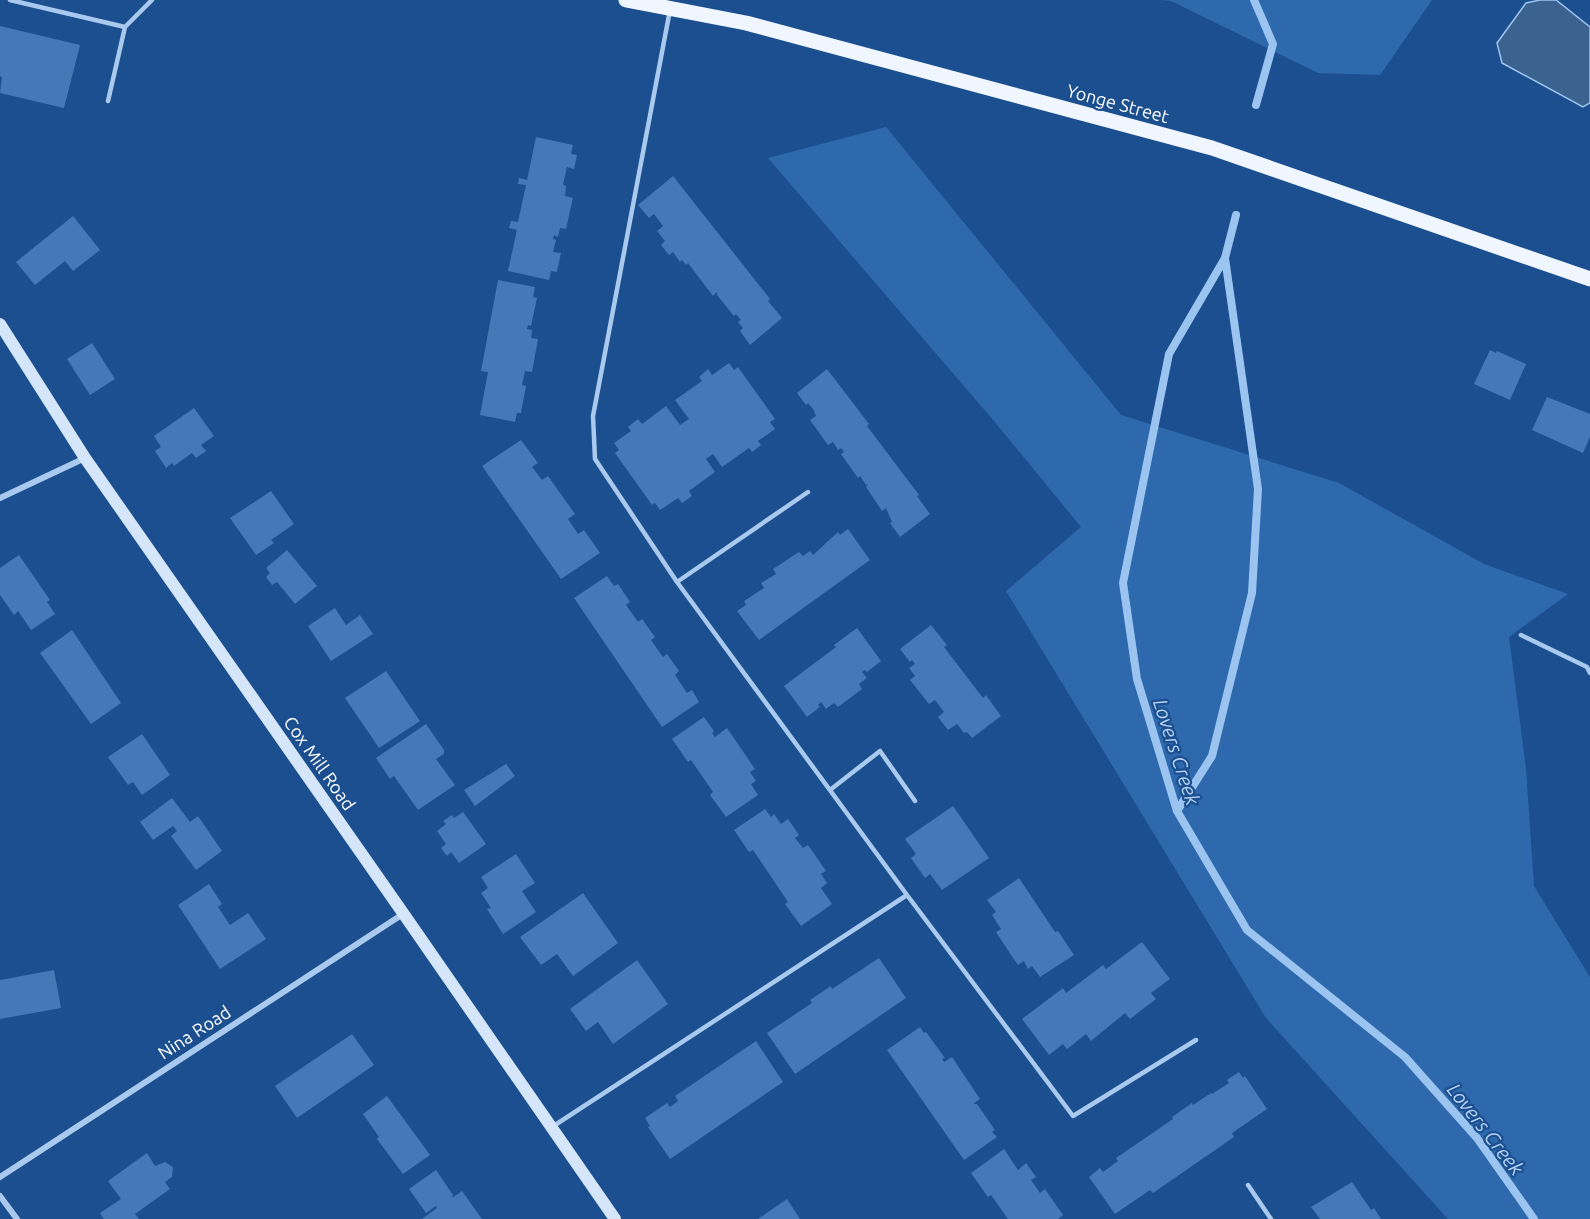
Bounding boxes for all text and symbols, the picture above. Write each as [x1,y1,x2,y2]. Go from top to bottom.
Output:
street label: Yonge Street [1065,80,1171,126]
water label: Lovers Creek [1149,696,1205,809]
street label: Cox Mill Road [280,712,360,814]
street label: Nina Road [154,1001,234,1063]
water label: Lovers Creek [1443,1078,1530,1180]

